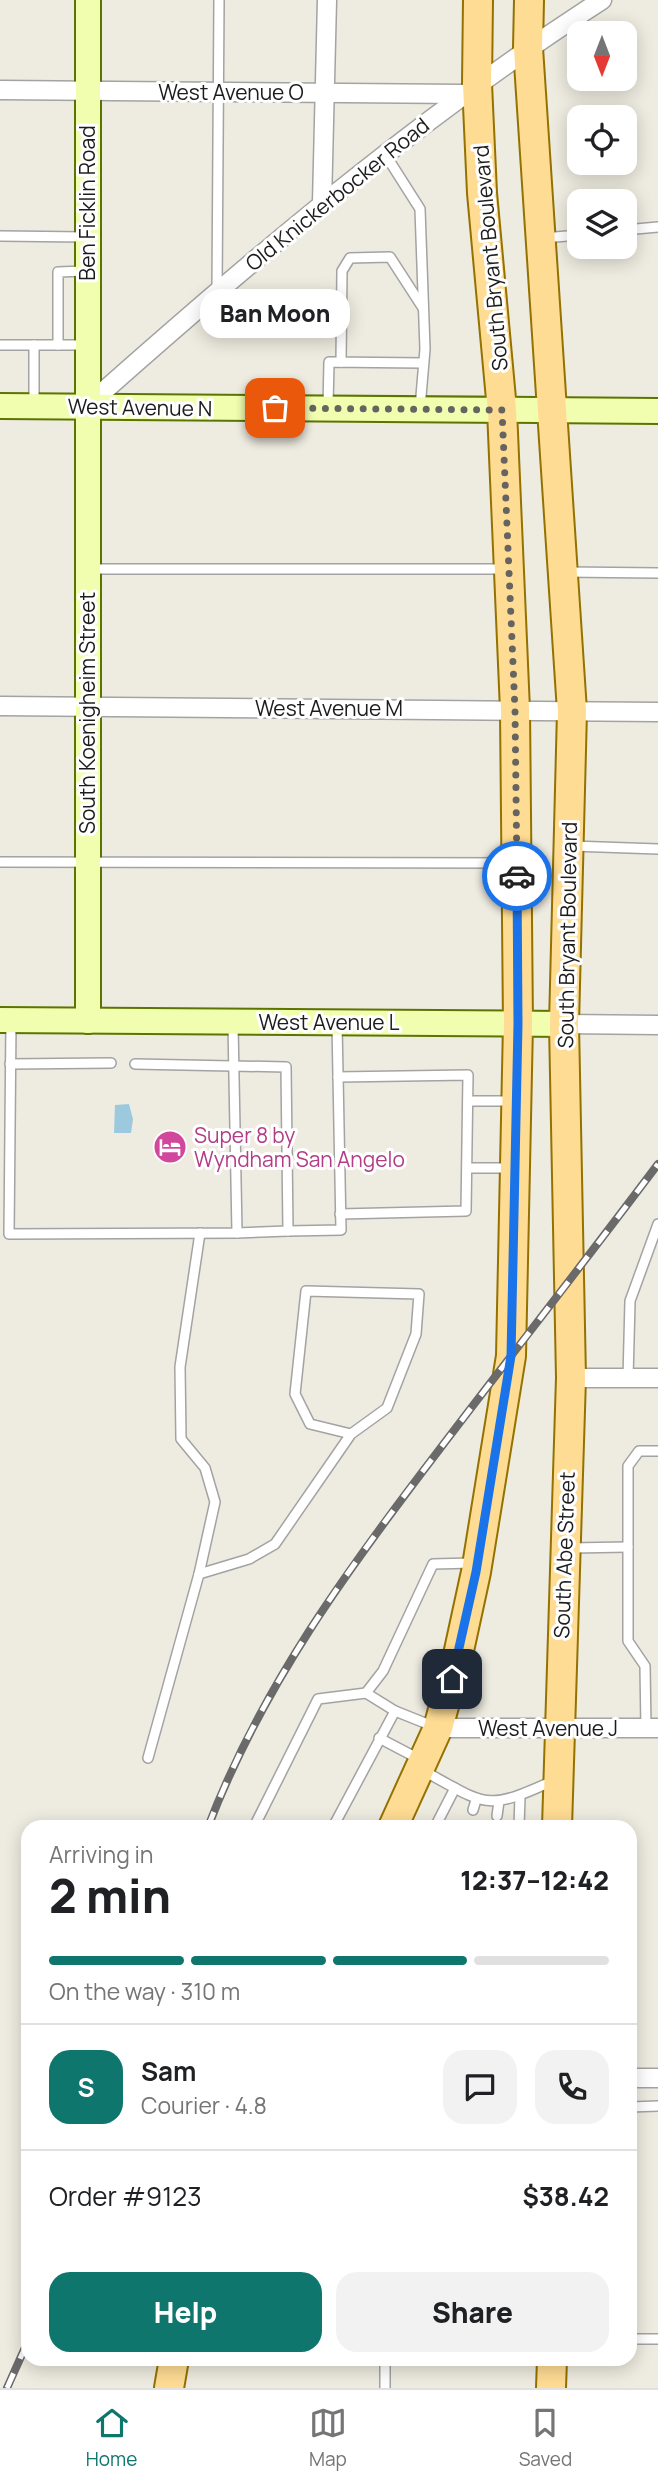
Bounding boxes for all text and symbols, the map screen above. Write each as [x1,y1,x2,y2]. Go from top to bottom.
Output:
north arrow [567,21,637,91]
map controls [567,21,637,259]
street label: West Avenue O [158,78,304,106]
button: locate [567,105,637,175]
street label: Old Knickerbocker Road [239,111,435,277]
street label: Ben Ficklin Road [73,125,101,281]
street label: South Bryant Boulevard [466,144,514,372]
button: layers [567,189,637,259]
callout: Ban Moon [200,289,350,338]
text: Ban Moon [220,297,330,329]
pin [245,378,305,438]
icon: bag [256,389,294,427]
street label: West Avenue N [67,392,213,422]
street label: South Koenigheim Street [73,592,101,834]
street label: West Avenue M [255,694,403,722]
street label: South Bryant Boulevard [551,821,583,1049]
courier [482,841,552,911]
icon: car [498,857,536,895]
street label: West Avenue L [258,1008,400,1036]
place label: Super 8 by Wyndham San Angelo [194,1121,405,1173]
hotel icon: Super 8 by Wyndham San Angelo [151,1128,189,1166]
street label: South Abe Street [547,1471,581,1639]
pin [422,1649,482,1709]
icon: home [433,1660,471,1698]
street label: West Avenue J [478,1714,618,1742]
text: Arriving in [49,1838,154,1870]
text: 12:37–12:42 [460,1862,609,1898]
text: 2 min [49,1864,171,1927]
text: On the way · 310 m [49,1975,240,2007]
button: chat [443,2050,517,2124]
button: phone [535,2050,609,2124]
text: Sam [141,2053,196,2089]
text: S [77,2069,95,2105]
text: Courier · 4.8 [141,2089,267,2121]
text: Order #9123 [49,2178,202,2214]
text: $38.42 [522,2178,609,2214]
button: Help [49,2272,322,2352]
button: Share [336,2272,609,2352]
tab: Home [86,2404,137,2472]
tab: Map [309,2404,347,2472]
tab: Saved [519,2404,572,2472]

